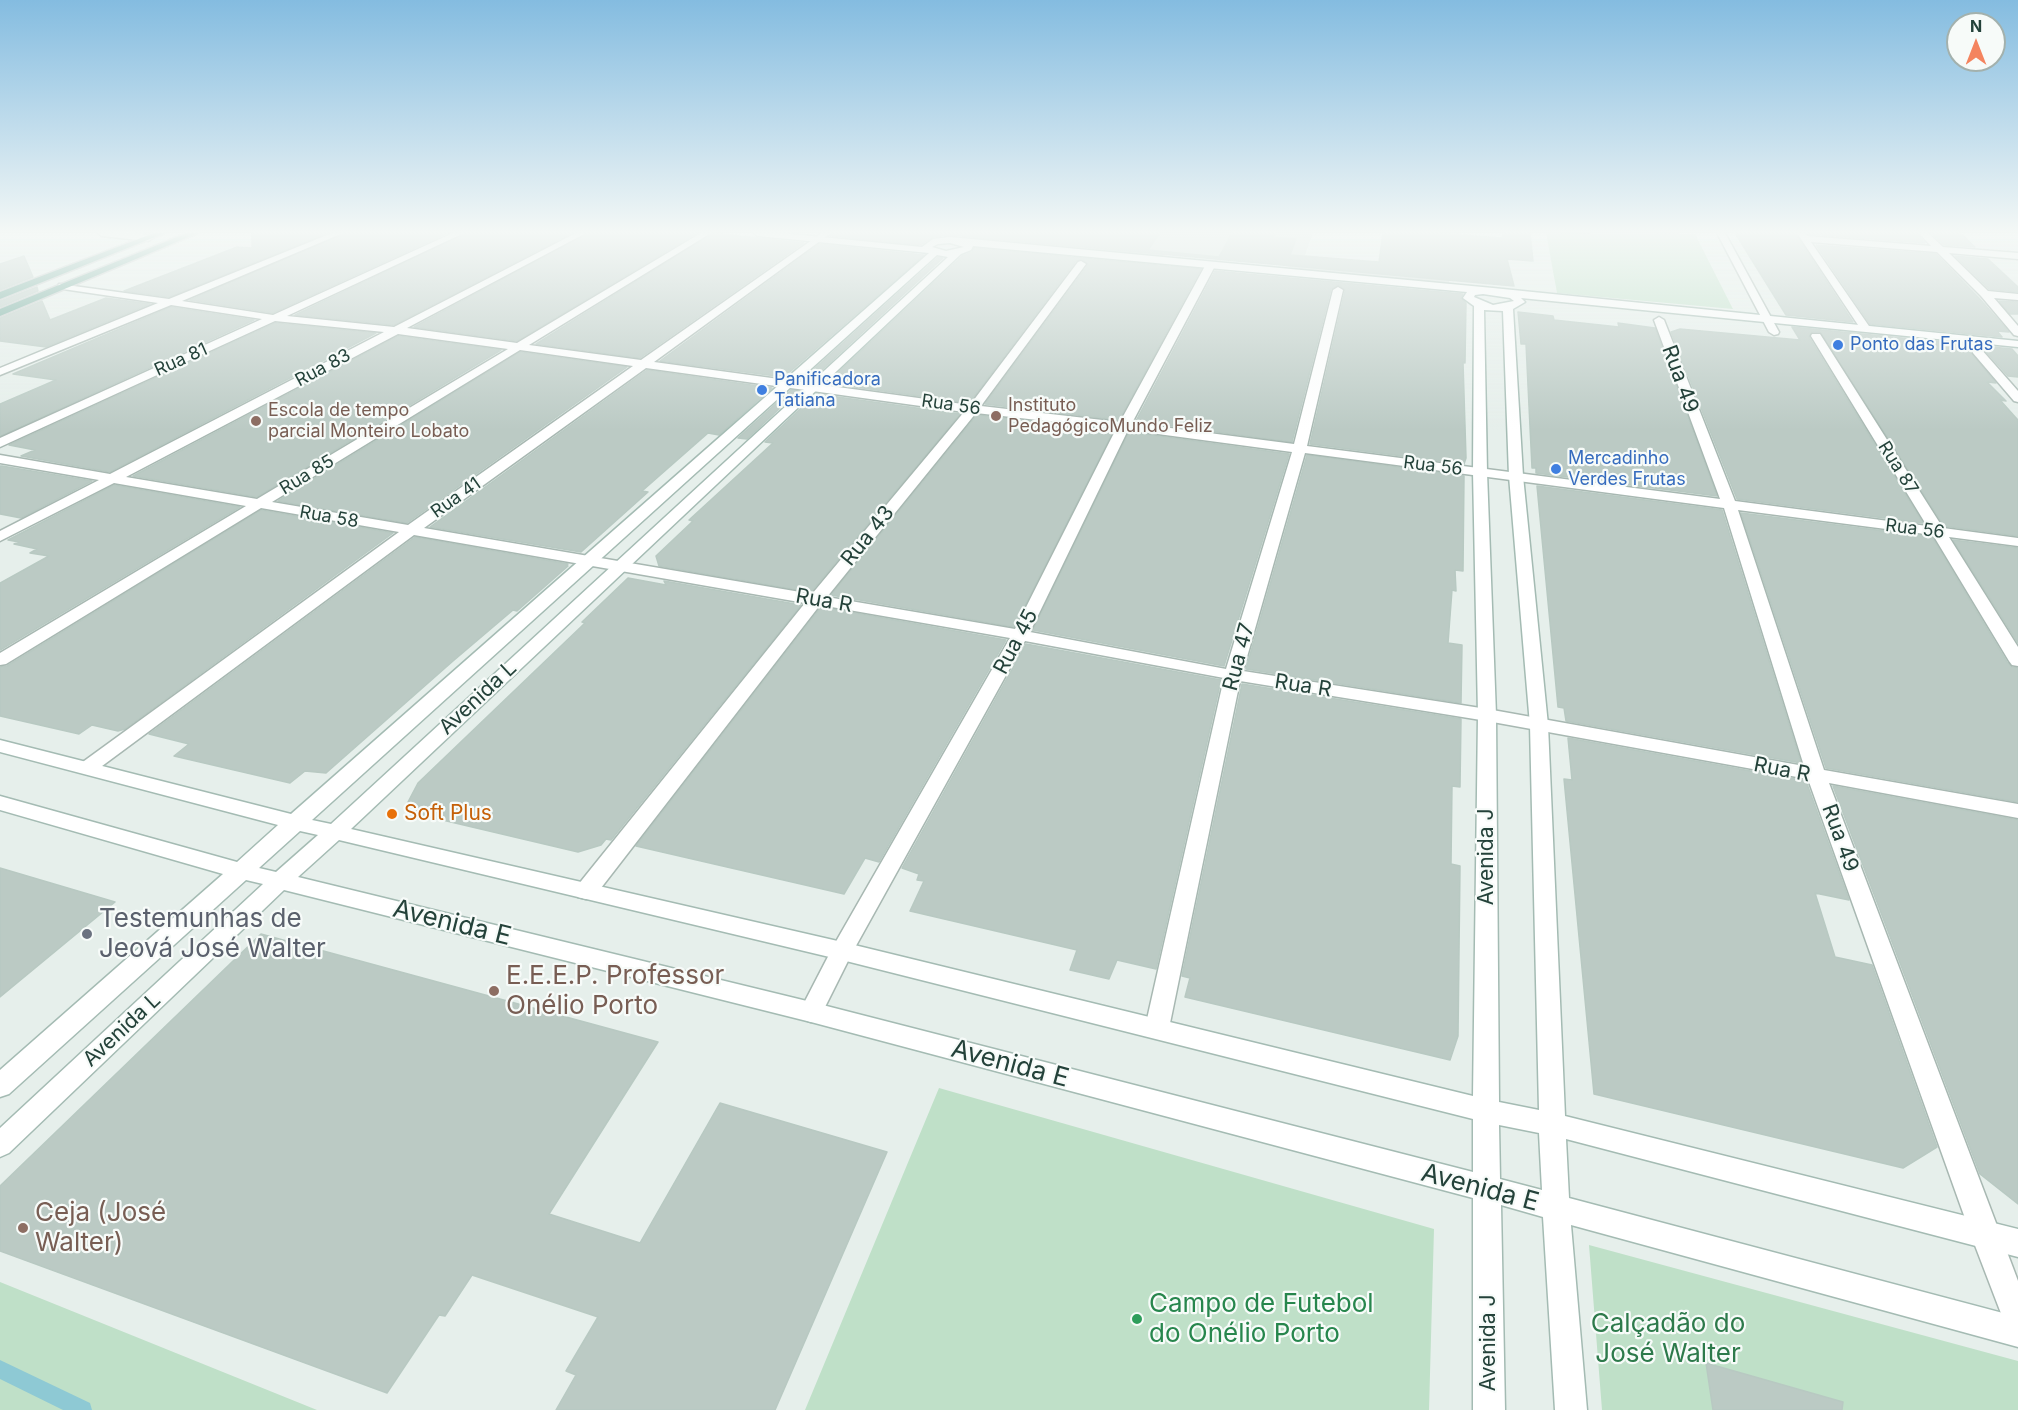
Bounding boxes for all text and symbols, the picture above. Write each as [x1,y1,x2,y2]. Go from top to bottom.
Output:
north arrow [1946,12,2006,72]
text: N [1970,16,1982,36]
place label: Ponto das Frutas [1850,334,1993,356]
marker: Ponto das Frutas [1831,338,1845,352]
street label: Rua 81 [151,339,211,381]
street label: Rua 49 [1656,342,1704,416]
street label: Rua 83 [292,344,354,392]
place label: Panificadora Tatiana [774,369,881,412]
marker: Panificadora Tatiana [755,383,769,397]
street label: Rua 56 [920,390,982,420]
place label: Instituto PedagógicoMundo Feliz [1008,395,1213,438]
place label: Escola de tempo parcial Monteiro Lobato [268,400,469,442]
marker: Instituto PedagógicoMundo Feliz [989,409,1003,423]
marker: Escola de tempo parcial Monteiro Lobato [249,414,263,428]
street label: Rua 87 [1873,437,1923,499]
place label: Mercadinho Verdes Frutas [1568,448,1686,490]
street label: Rua 85 [276,450,338,500]
street label: Rua 56 [1402,452,1464,480]
marker: Mercadinho Verdes Frutas [1549,462,1563,476]
street label: Rua 41 [427,473,485,523]
street label: Rua 58 [298,501,360,533]
street label: Rua 43 [836,501,900,571]
street label: Rua 56 [1884,515,1946,543]
street label: Rua R [794,584,854,618]
street label: Rua 45 [988,605,1044,679]
street label: Rua 47 [1218,620,1260,694]
street label: Avenida L [434,656,522,740]
street label: Rua R [1273,669,1333,703]
street label: Rua R [1752,752,1812,788]
place label: Soft Plus [404,801,492,827]
street label: Rua 49 [1816,801,1864,875]
marker: Soft Plus [385,807,399,821]
street label: Avenida J [1474,809,1500,905]
street label: Avenida E [390,893,514,953]
place label: Testemunhas de Jeová José Walter [99,903,326,964]
marker: Testemunhas de Jeová José Walter [80,927,94,941]
place label: E.E.E.P. Professor Onélio Porto [506,960,724,1022]
marker: E.E.E.P. Professor Onélio Porto [487,984,501,998]
street label: Avenida L [78,988,166,1072]
street label: Avenida E [948,1033,1072,1095]
street label: Avenida E [1418,1157,1542,1219]
place label: Ceja (José Walter) [35,1197,166,1258]
marker: Ceja (José Walter) [16,1221,30,1235]
place label: Campo de Futebol do Onélio Porto [1149,1288,1374,1350]
street label: Avenida J [1476,1295,1502,1391]
park label: Calçadão do José Walter [1591,1308,1745,1370]
marker: Campo de Futebol do Onélio Porto [1130,1312,1144,1326]

